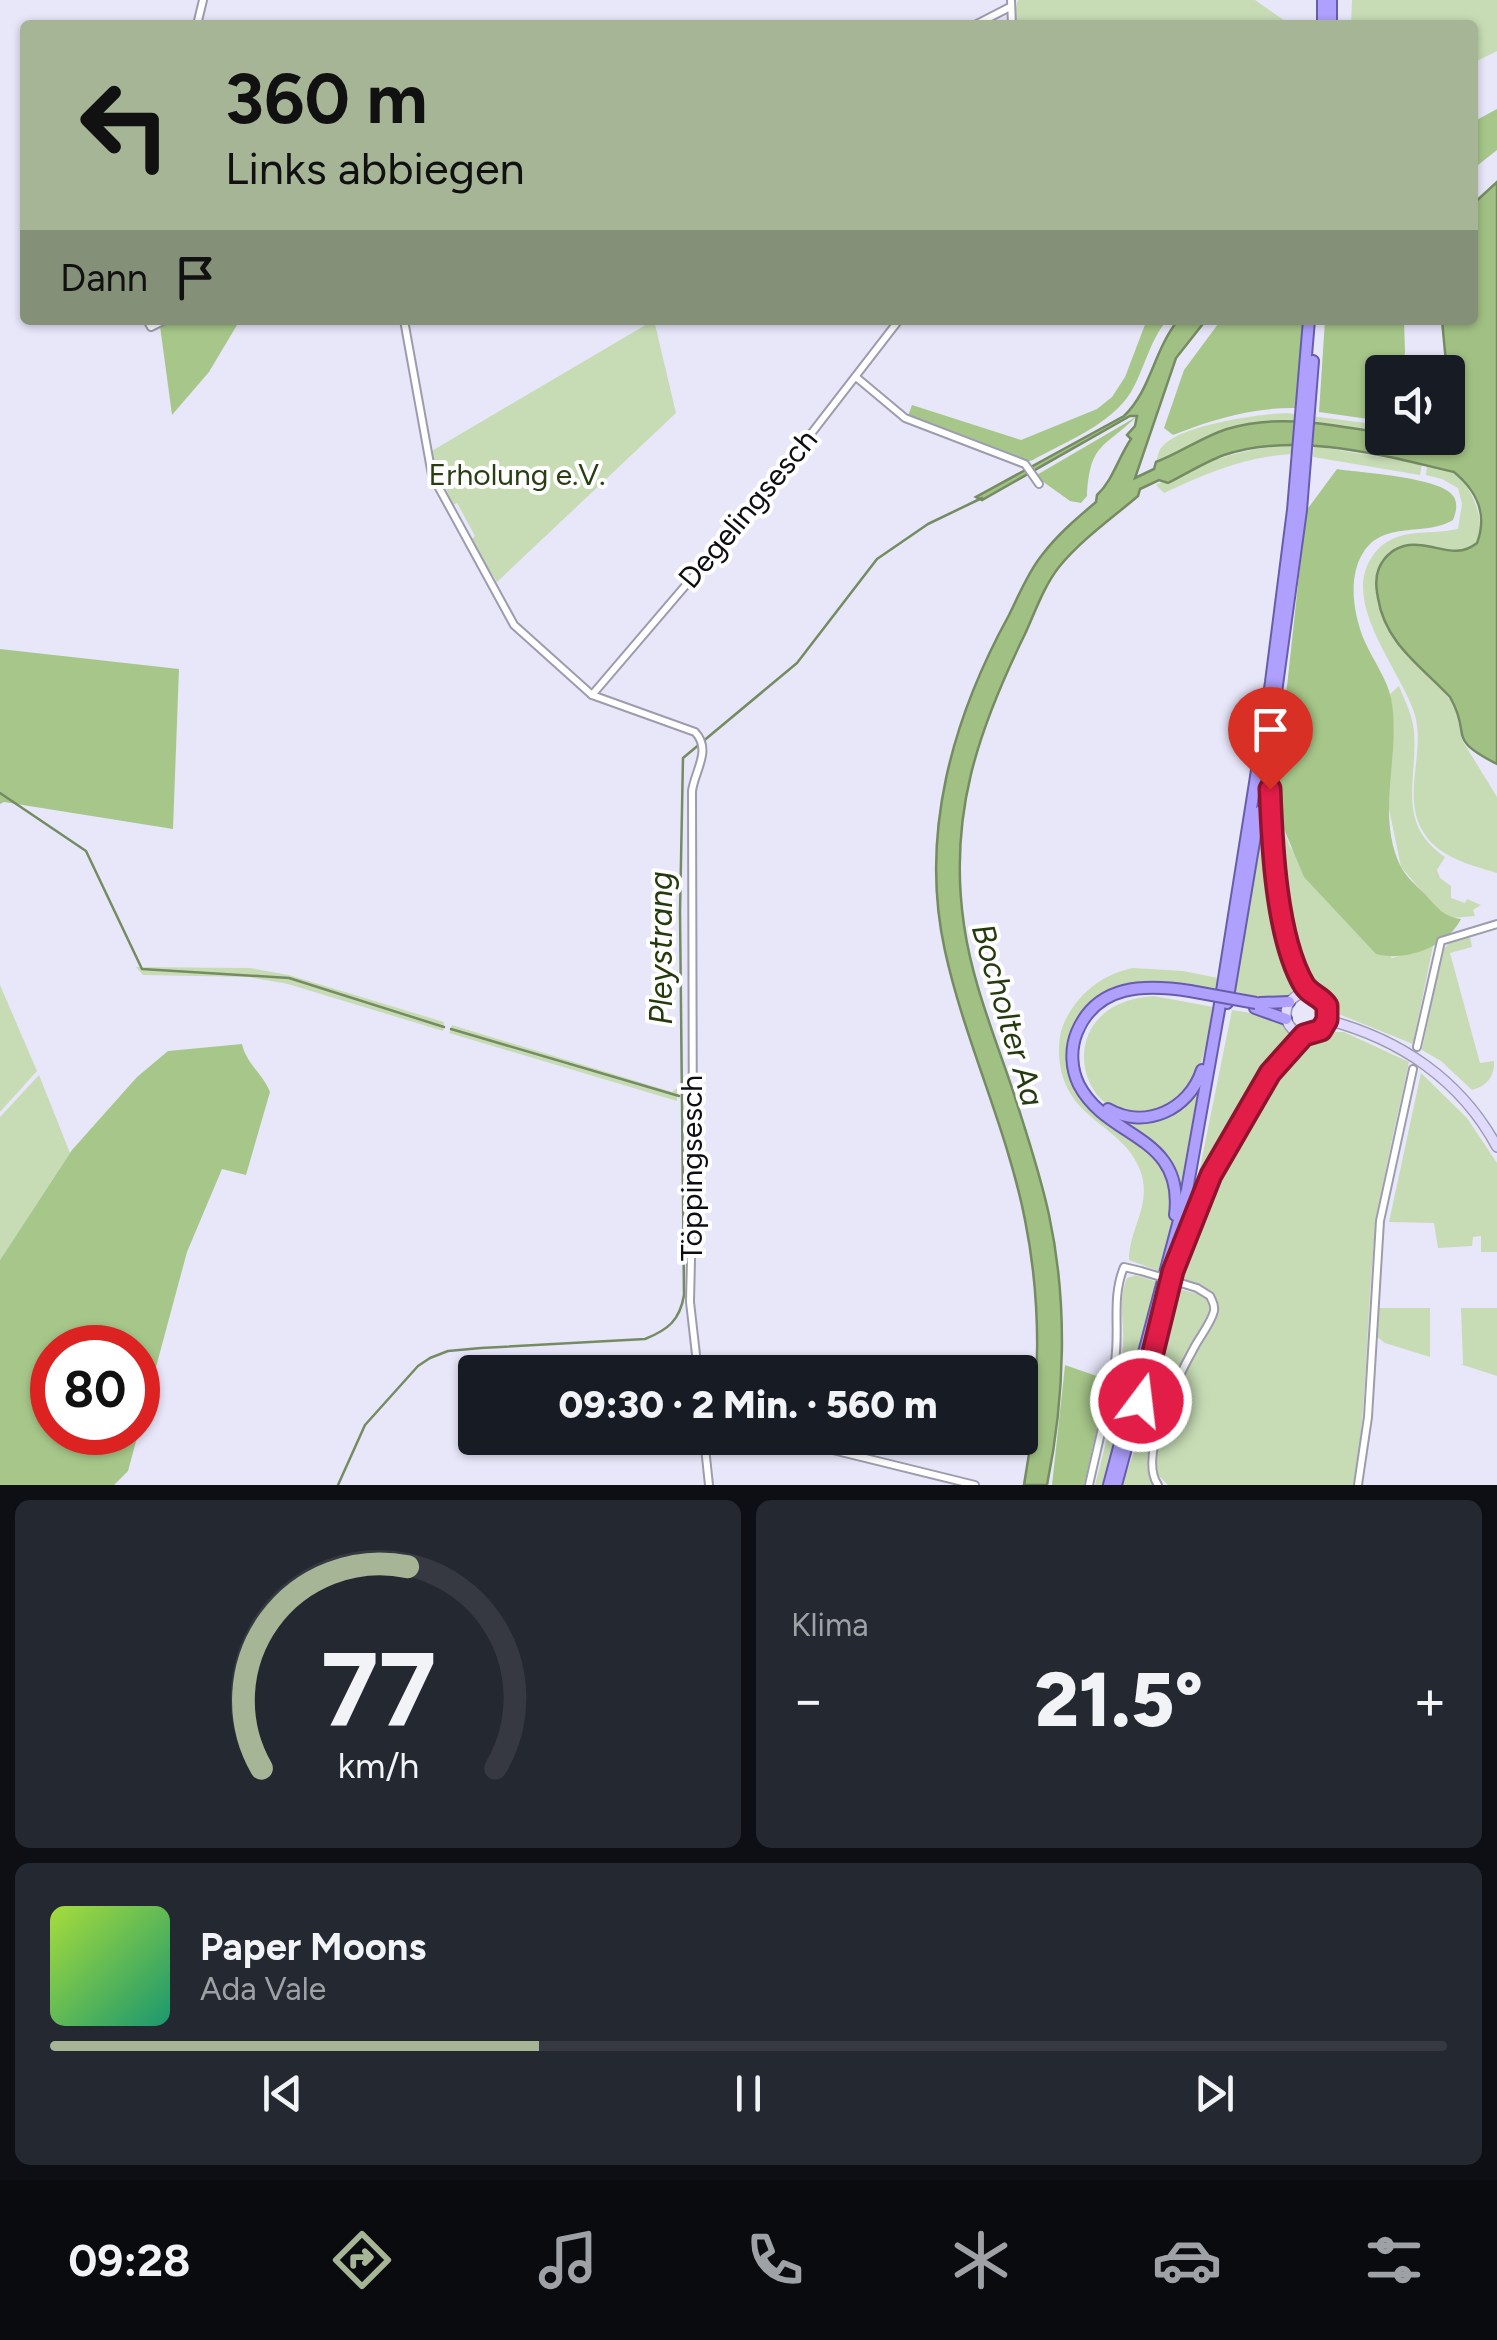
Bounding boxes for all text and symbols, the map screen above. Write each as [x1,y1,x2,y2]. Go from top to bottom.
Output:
text: 360 m [225,56,428,141]
icon: left [60,60,190,190]
text: Links abbiegen [225,141,525,195]
icon: arrive [168,250,223,305]
text: Dann [60,255,148,301]
map controls [1365,355,1465,455]
button: sound [1365,355,1465,455]
street label: Degelingsesch [670,422,825,596]
park label: Erholung e.V. [429,456,605,493]
pin [1228,687,1313,790]
icon: arrive [1243,702,1298,757]
water label: Pleystrang [642,871,680,1025]
water label: Bocholter Aa [964,919,1052,1111]
street label: Töppingsesch [673,1075,710,1261]
speed limit sign: 80 [30,1325,160,1455]
position arrow [1089,1349,1193,1453]
text: 09:30 · 2 Min. · 560 m [558,1382,938,1428]
text: Klima [791,1606,869,1644]
text: 77 [320,1627,436,1752]
text: 21.5° [1035,1655,1203,1745]
text: − [791,1667,825,1733]
text: + [1413,1667,1447,1733]
text: km/h [337,1744,419,1787]
text: Paper Moons [200,1924,426,1970]
text: Ada Vale [200,1970,326,2008]
icon: previous [255,2066,310,2121]
icon: pause [721,2066,776,2121]
icon: next [1187,2066,1242,2121]
icon: directions [327,2225,397,2295]
icon: music [533,2225,603,2295]
icon: phone [740,2225,810,2295]
icon: climate [946,2225,1016,2295]
icon: car [1152,2225,1222,2295]
icon: filters [1359,2225,1429,2295]
text: 09:28 [68,2233,191,2287]

